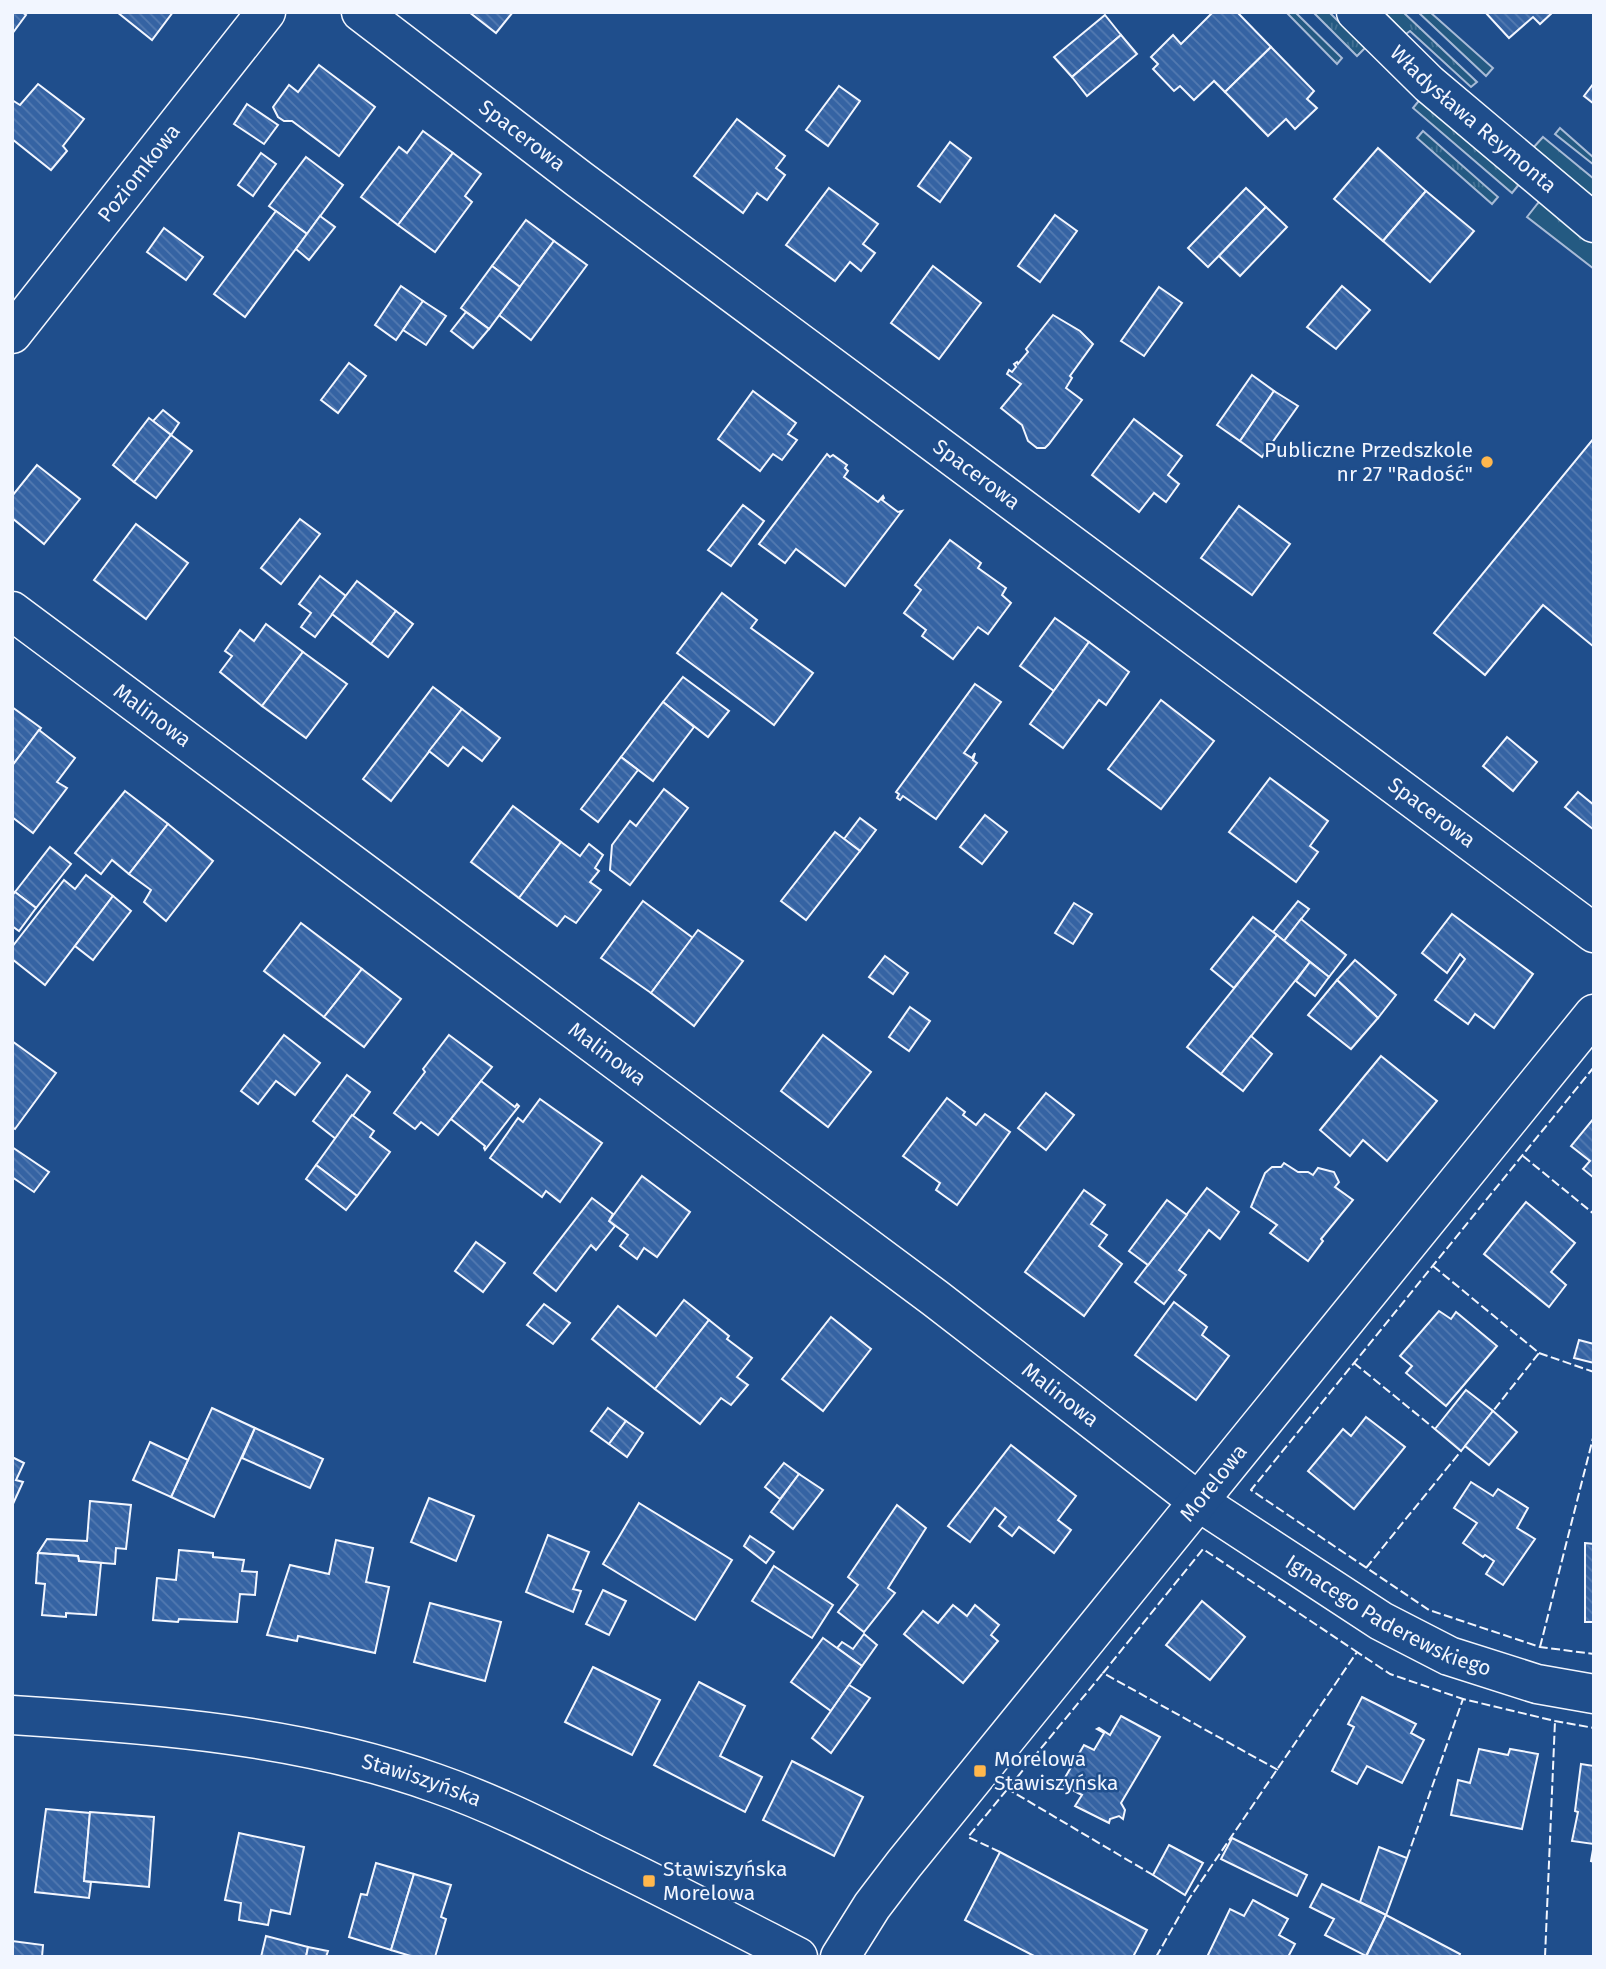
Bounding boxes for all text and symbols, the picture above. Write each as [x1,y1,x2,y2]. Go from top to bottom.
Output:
street label: Władysława Reymonta [1384,40,1562,199]
street label: Spacerowa [474,94,571,177]
street label: Poziomkowa [92,119,186,227]
street label: Spacerowa [928,433,1025,515]
place label: Publiczne Przedszkole nr 27 "Radość" [1264,437,1473,487]
marker: Publiczne Przedszkole nr 27 "Radość" [1479,454,1495,470]
street label: Malinowa [108,678,196,753]
street label: Spacerowa [1383,772,1481,853]
street label: Malinowa [563,1017,651,1091]
street label: Malinowa [1017,1357,1104,1433]
street label: Morelowa [1174,1439,1253,1527]
street label: Ignacego Paderewskiego [1281,1549,1495,1682]
place label: Morelowa Stawiszyńska [994,1746,1118,1796]
street label: Stawiszyńska [359,1748,485,1812]
marker: Morelowa Stawiszyńska [972,1763,988,1779]
place label: Stawiszyńska Morelowa [663,1856,787,1906]
marker: Stawiszyńska Morelowa [641,1873,657,1889]

